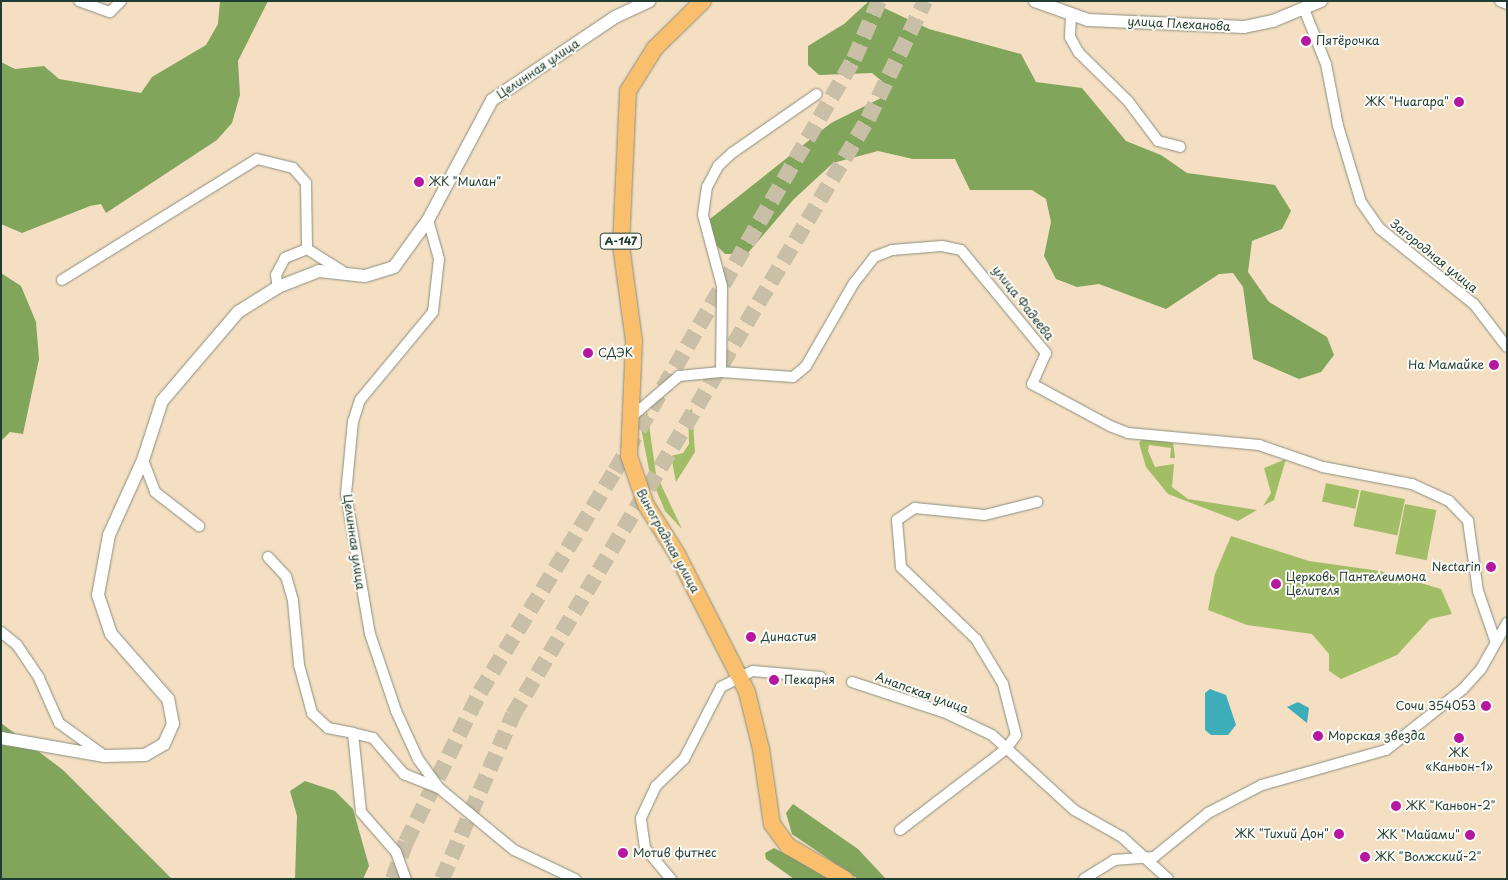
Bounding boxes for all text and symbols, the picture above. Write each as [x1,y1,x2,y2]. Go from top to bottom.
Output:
street label: улица Плеханова [1127,14,1231,34]
place label: Пятёрочка [1316,34,1379,48]
marker: Пятёрочка [1300,35,1312,47]
street label: Целинная улица [494,36,582,102]
place label: ЖК "Ниагара" [1365,95,1449,109]
marker: ЖК "Ниагара" [1453,96,1465,108]
place label: ЖК "Милан" [429,175,502,189]
marker: ЖК "Милан" [413,176,425,188]
street label: Загородная улица [1387,216,1481,296]
road number: А-147 [600,232,642,250]
street label: улица Фадеева [989,263,1057,343]
place label: СДЭК [598,346,633,360]
marker: СДЭК [582,347,594,359]
place label: На Мамайке [1408,358,1484,372]
marker: На Мамайке [1488,359,1500,371]
street label: Виноградная улица [633,486,703,596]
street label: Целинная улица [340,493,368,591]
place label: Nectarin [1432,560,1481,574]
marker: Nectarin [1485,561,1497,573]
place label: Церковь Пантелеимона Целителя [1286,570,1426,598]
marker: Церковь Пантелеимона Целителя [1270,578,1282,590]
place label: Династия [761,630,817,644]
marker: Династия [745,631,757,643]
street label: Анапская улица [873,669,971,717]
place label: Пекарня [784,673,835,687]
marker: Пекарня [768,674,780,686]
place label: Сочи 354053 [1395,699,1476,713]
marker: Сочи 354053 [1480,700,1492,712]
place label: Морская звезда [1328,729,1425,743]
marker: Морская звезда [1312,730,1324,742]
marker: ЖК «Каньон-1» [1453,732,1465,744]
place label: ЖК «Каньон-1» [1425,746,1493,774]
place label: ЖК "Каньон-2" [1406,799,1496,813]
marker: ЖК "Каньон-2" [1390,800,1402,812]
place label: ЖК "Тихий Дон" [1235,827,1329,841]
marker: ЖК "Тихий Дон" [1333,828,1345,840]
place label: ЖК "Майами" [1376,828,1460,842]
marker: ЖК "Майами" [1464,829,1476,841]
place label: Мотив фитнес [633,846,717,860]
marker: Мотив фитнес [617,847,629,859]
place label: ЖК "Волжский-2" [1375,850,1482,864]
marker: ЖК "Волжский-2" [1359,851,1371,863]

